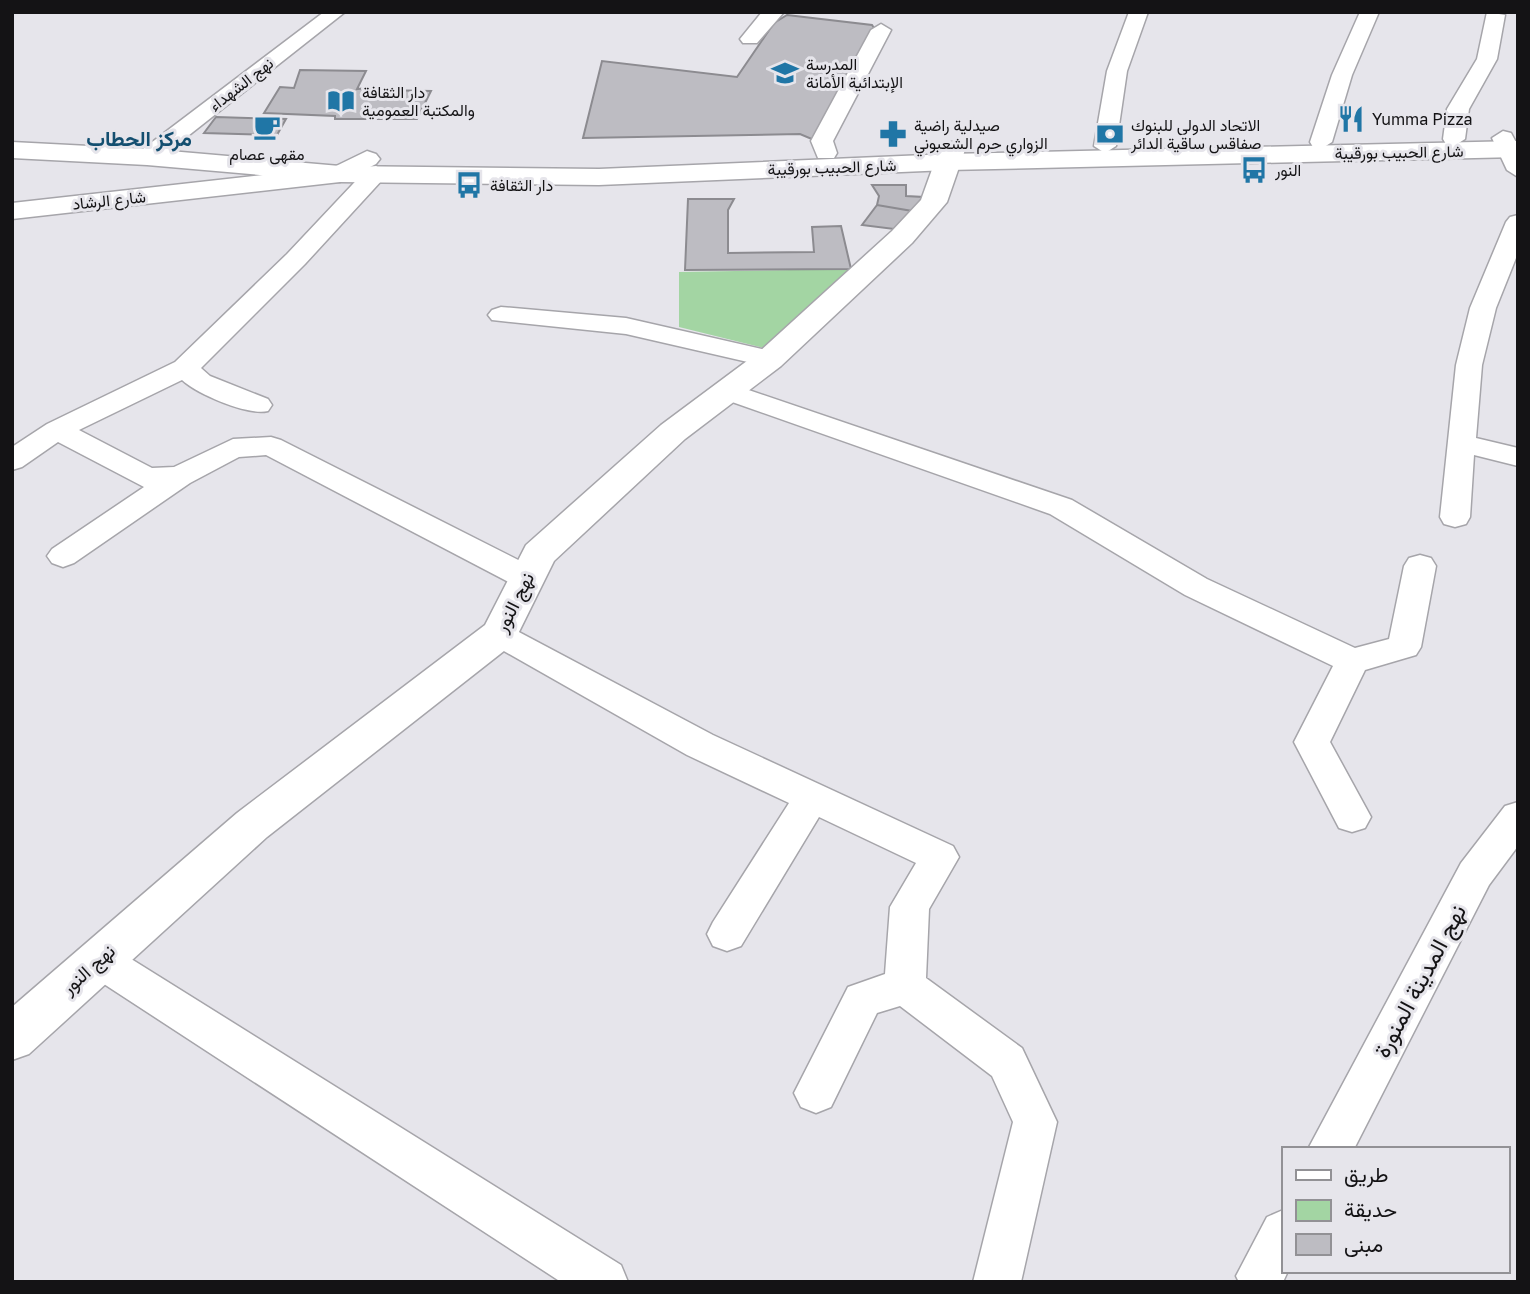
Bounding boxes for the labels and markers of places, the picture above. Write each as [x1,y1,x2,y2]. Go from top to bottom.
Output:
place label: المدرسة الإبتدائية الأمانة [806,54,903,93]
school or university icon: المدرسة الإبتدائية الأمانة [770,58,800,88]
place label: دار الثقافة والمكتبة العمومية [362,82,475,121]
library icon: دار الثقافة والمكتبة العمومية [326,86,356,116]
restaurant icon: Yumma Pizza [1336,104,1366,134]
place label: Yumma Pizza [1372,109,1473,129]
cafe icon: مقهى عصام [252,112,282,142]
place label: صيدلية راضية الزواري حرم الشعبوني [914,115,1048,157]
place label: الاتحاد الدولي للبنوك صفاقس ساقية الدائر [1130,115,1261,154]
pharmacy icon: صيدلية راضية الزواري حرم الشعبوني [878,119,908,149]
bank icon: الاتحاد الدولي للبنوك صفاقس ساقية الدائر [1095,119,1125,149]
place label: مقهى عصام [229,144,305,165]
bus stop icon: النور [1239,155,1269,185]
place label: النور [1274,160,1301,181]
bus stop icon: دار الثقافة [454,170,484,200]
place label: دار الثقافة [490,175,553,196]

